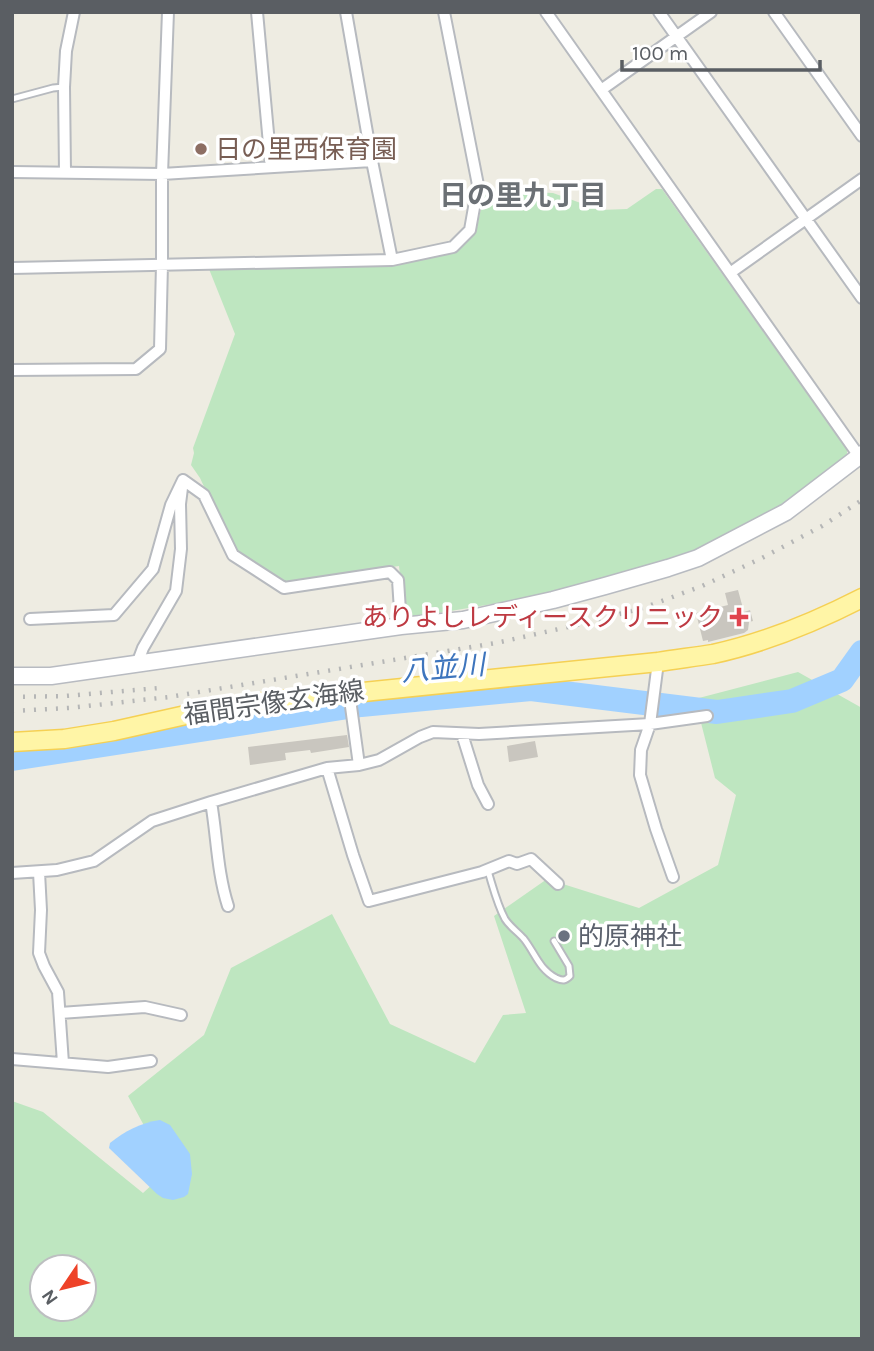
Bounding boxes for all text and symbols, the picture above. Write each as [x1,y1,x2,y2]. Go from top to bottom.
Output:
scale bar [622,28,820,72]
text: 100 m [632,41,689,65]
place label: 日の里西保育園 [215,134,397,165]
marker: 日の里西保育園 [193,141,209,157]
district label: 日の里九丁目 [439,179,607,212]
place label: ありよしレディースクリニック [362,602,723,633]
marker: ありよしレディースクリニック [729,607,749,627]
water label: 八並川 [400,648,489,688]
street label: 福間宗像玄海線 [182,675,366,731]
place label: 的原神社 [578,921,682,952]
marker: 的原神社 [556,928,572,944]
north arrow [28,1253,98,1323]
text: N [37,1285,63,1309]

